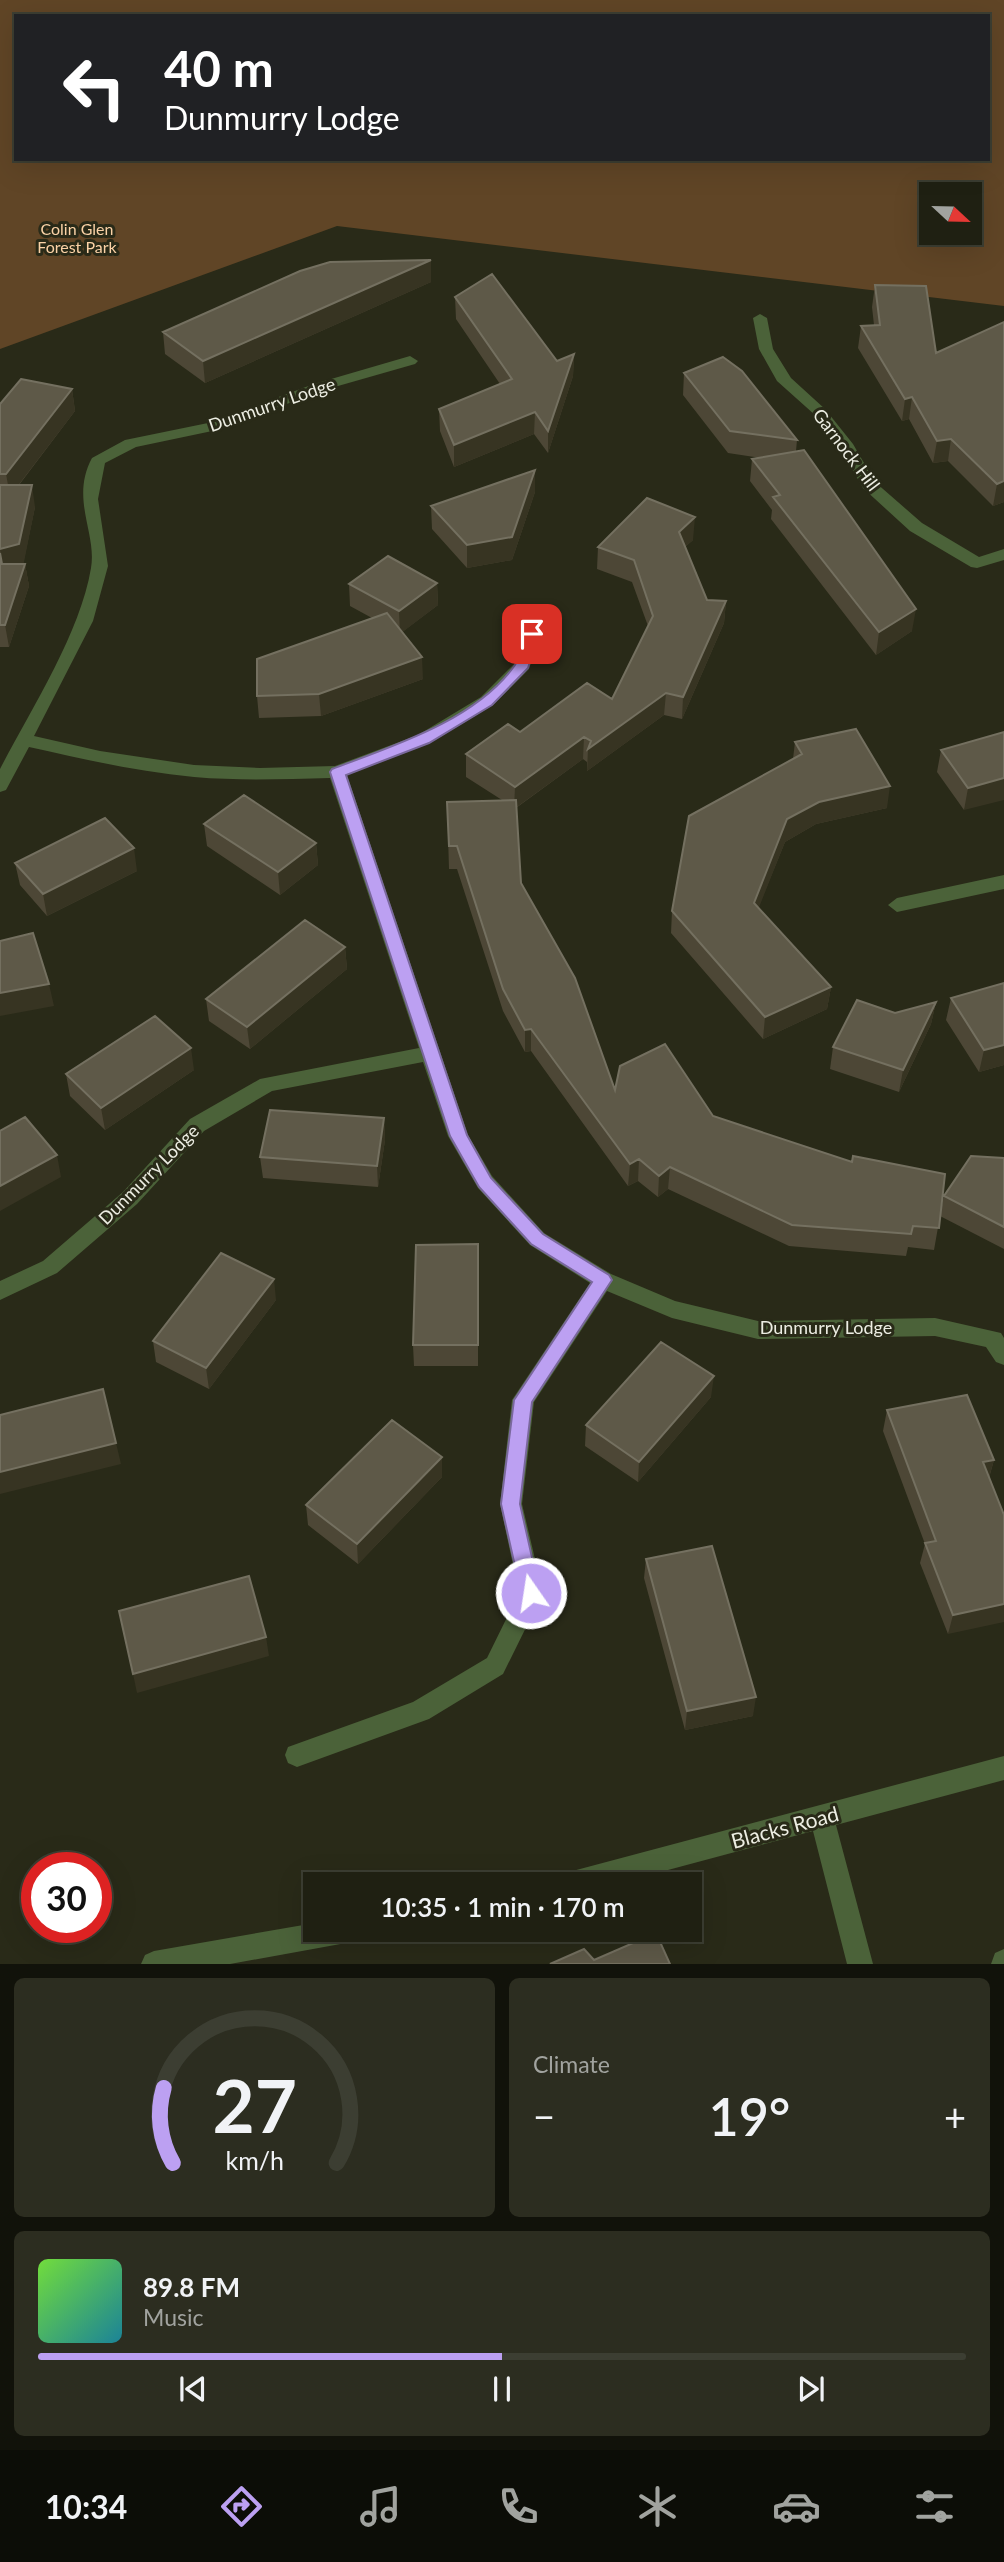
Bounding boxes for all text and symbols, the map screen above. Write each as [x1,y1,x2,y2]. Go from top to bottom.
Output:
text: 40 m [164,39,274,97]
icon: left [49,42,140,133]
text: Dunmurry Lodge [164,98,400,137]
north arrow [919,182,982,245]
map controls [919,182,982,245]
park label: Colin Glen Forest Park [37,219,118,256]
street label: Dunmurry Lodge [205,372,338,436]
street label: Garnock Hill [809,404,885,495]
pin [502,604,562,664]
icon: arrive [513,615,551,653]
street label: Dunmurry Lodge [94,1120,203,1229]
street label: Dunmurry Lodge [760,1316,892,1338]
position arrow [494,1556,568,1630]
street label: Blacks Road [728,1800,841,1853]
speed limit sign: 30 [21,1852,112,1943]
text: 10:35 · 1 min · 170 m [380,1891,625,1923]
text: Climate [533,2050,610,2078]
text: 27 [212,2062,297,2150]
text: 19° [709,2085,790,2147]
text: − [533,2093,555,2139]
text: + [944,2093,966,2139]
text: km/h [225,2145,284,2175]
text: 89.8 FM [143,2271,240,2303]
text: Music [143,2303,203,2331]
icon: previous [174,2370,212,2408]
icon: pause [483,2370,521,2408]
icon: next [792,2370,830,2408]
icon: directions [217,2482,266,2531]
icon: music [356,2482,405,2531]
icon: phone [494,2482,543,2531]
icon: climate [633,2482,682,2531]
icon: car [772,2482,821,2531]
icon: filters [910,2482,959,2531]
text: 10:34 [45,2487,127,2526]

